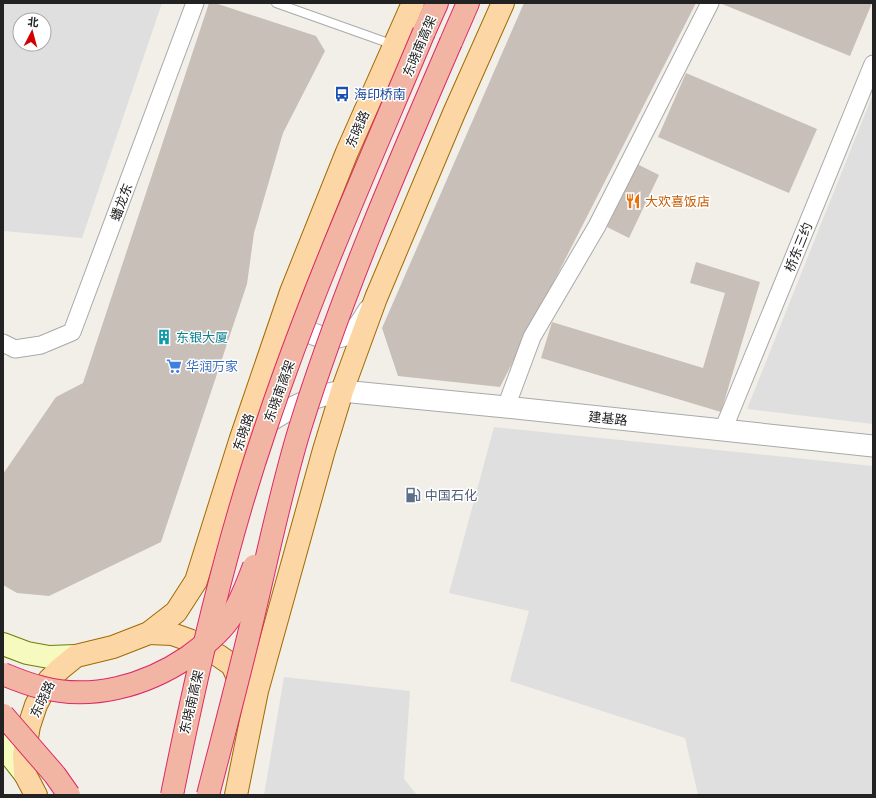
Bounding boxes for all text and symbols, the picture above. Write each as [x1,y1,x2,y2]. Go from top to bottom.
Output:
north arrow [12,12,52,52]
street label: 东晓南高架 [399,13,439,79]
text: 北 [27,15,39,30]
bus stop icon: 海印桥南 [333,85,351,103]
place label: 海印桥南 [354,86,406,102]
street label: 东晓路 [342,108,372,150]
street label: 蟠龙东 [107,181,135,223]
restaurant icon: 大欢喜饭店 [624,192,642,210]
place label: 大欢喜饭店 [645,193,710,209]
street label: 桥东三约 [781,220,815,274]
building icon: 东银大厦 [155,328,173,346]
place label: 东银大厦 [176,329,228,345]
supermarket icon: 华润万家 [165,357,183,375]
place label: 华润万家 [186,358,238,374]
street label: 东晓南高架 [260,358,298,424]
street label: 建基路 [588,408,628,428]
street label: 东晓路 [229,411,257,453]
fuel station icon: 中国石化 [404,486,422,504]
place label: 中国石化 [425,487,477,503]
street label: 东晓南高架 [176,669,206,735]
street label: 东晓路 [26,678,58,720]

